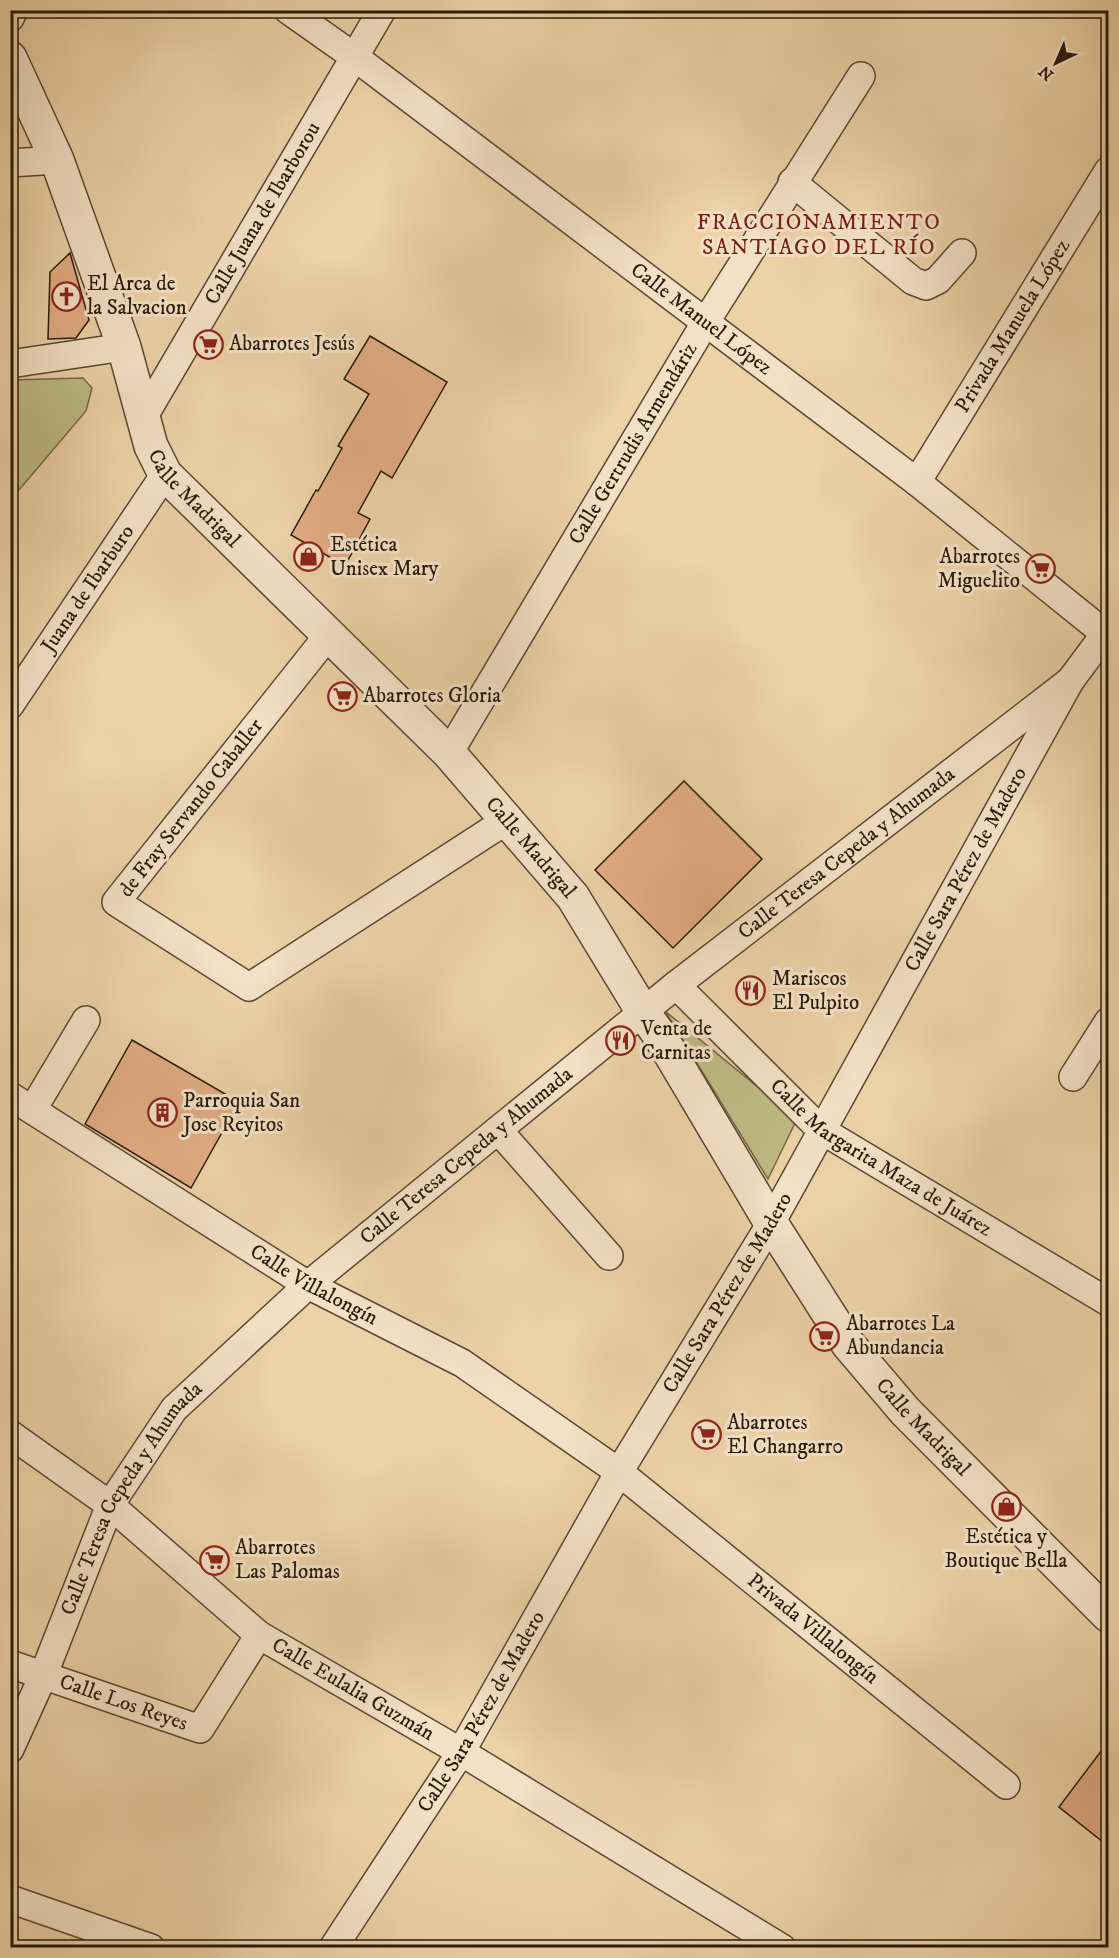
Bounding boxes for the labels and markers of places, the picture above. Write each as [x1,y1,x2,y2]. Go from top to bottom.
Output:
place label: El Arca de la Salvacion [87,271,187,321]
church icon: El Arca de la Salvacion [50,280,82,312]
supermarket icon: Abarrotes Jesús [192,328,224,360]
place label: Abarrotes Jesús [229,331,355,357]
place label: Estética Unisex Mary [330,532,440,582]
shop icon: Estética Unisex Mary [293,541,325,573]
place label: Abarrotes Miguelito [938,544,1020,594]
supermarket icon: Abarrotes Miguelito [1025,553,1057,585]
supermarket icon: Abarrotes Gloria [326,680,358,712]
place label: Abarrotes Gloria [363,683,501,709]
place label: Mariscos El Pulpito [772,966,859,1016]
restaurant icon: Mariscos El Pulpito [735,975,767,1007]
place label: Venta de Carnitas [640,1016,712,1066]
restaurant icon: Venta de Carnitas [604,1025,636,1057]
place label: Parroquia San Jose Reyitos [181,1088,300,1138]
building icon: Parroquia San Jose Reyitos [146,1097,178,1129]
place label: Abarrotes La Abundancia [846,1311,955,1361]
supermarket icon: Abarrotes La Abundancia [809,1320,841,1352]
place label: Abarrotes El Changarr0 [727,1410,844,1460]
supermarket icon: Abarrotes El Changarr0 [690,1419,722,1451]
shop icon: Estética y Boutique Bella [990,1490,1022,1522]
place label: Estética y Boutique Bella [944,1524,1068,1574]
place label: Abarrotes Las Palomas [235,1535,340,1585]
supermarket icon: Abarrotes Las Palomas [198,1544,230,1576]

